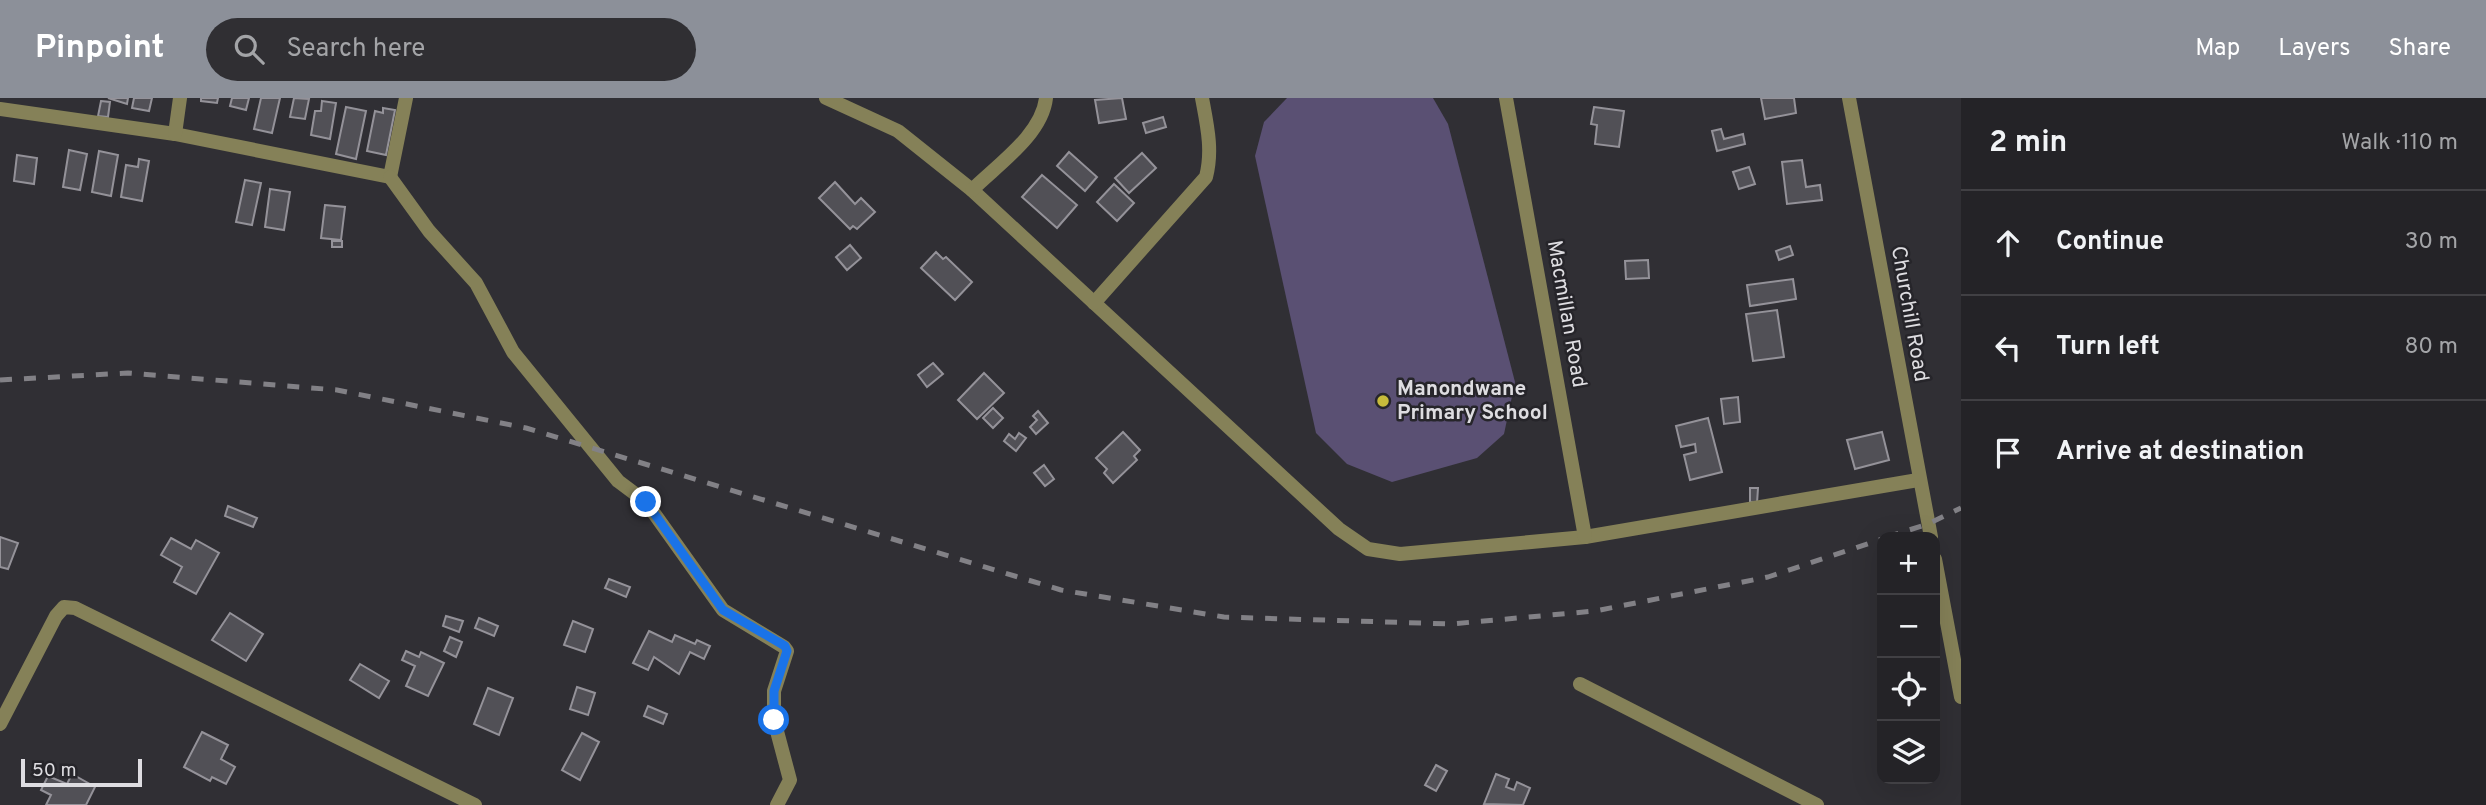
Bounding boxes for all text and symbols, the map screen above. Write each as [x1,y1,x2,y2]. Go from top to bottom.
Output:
search box [206,18,696,81]
text: Pinpoint [35,28,164,70]
icon: search [230,30,268,68]
text: Search here [286,33,425,66]
text: Map [2195,34,2240,64]
text: Layers [2278,34,2350,64]
text: Share [2388,34,2451,64]
text: 2 min [1989,125,2067,162]
text: Walk · 110 m [2341,129,2458,158]
icon: ahead [1989,224,2027,262]
text: Continue [2056,226,2164,259]
text: 30 m [2405,228,2458,257]
street label: Macmillan Road [1540,238,1592,390]
street label: Churchill Road [1884,244,1934,384]
icon: left [1989,329,2027,367]
text: Turn left [2056,331,2160,364]
text: 80 m [2405,333,2458,362]
place label: Manondwane Primary School [1397,376,1548,427]
marker: Manondwane Primary School [1375,393,1391,409]
icon: arrive [1989,434,2027,472]
text: Arrive at destination [2056,436,2304,469]
route end [630,486,661,517]
map controls [1877,532,1940,784]
button: + [1877,532,1940,595]
button: − [1877,595,1940,658]
button: locate [1877,658,1940,721]
route start [758,704,789,735]
button: layers [1877,721,1940,784]
scale bar [21,756,142,788]
text: 50 m [32,759,77,783]

